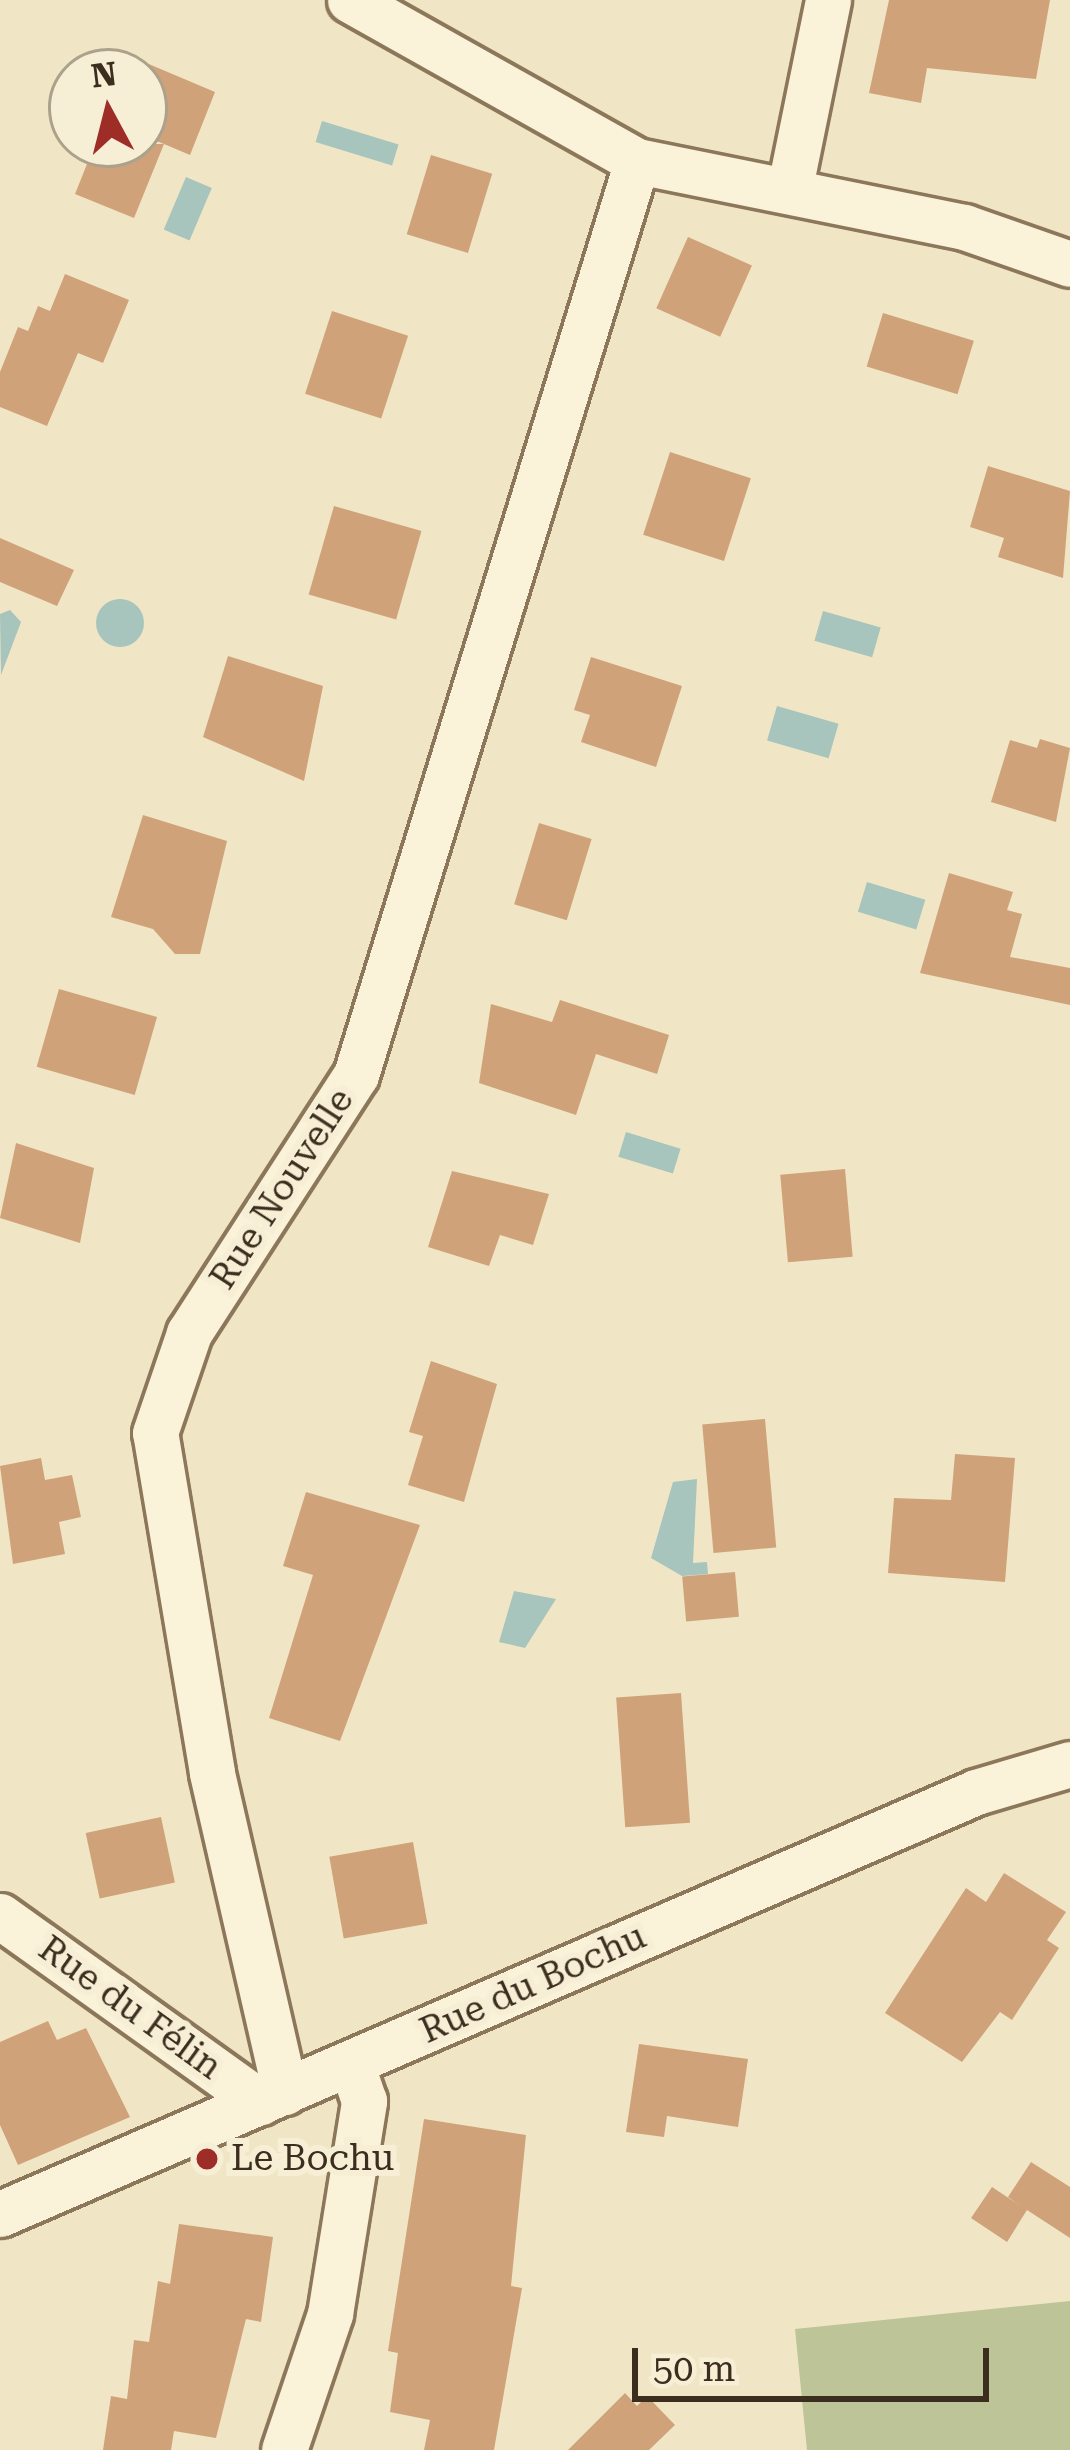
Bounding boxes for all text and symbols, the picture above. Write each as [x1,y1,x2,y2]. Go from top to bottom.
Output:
north arrow [48,48,168,168]
text: N [89,54,119,96]
street label: Rue Nouvelle [201,1081,363,1297]
street label: Rue du Bochu [414,1915,652,2053]
street label: Rue du Félin [30,1927,230,2089]
place label: Le Bochu [231,2137,394,2181]
marker: Le Bochu [194,2146,220,2172]
scale bar [638,2324,995,2398]
text: 50 m [653,2348,735,2390]

